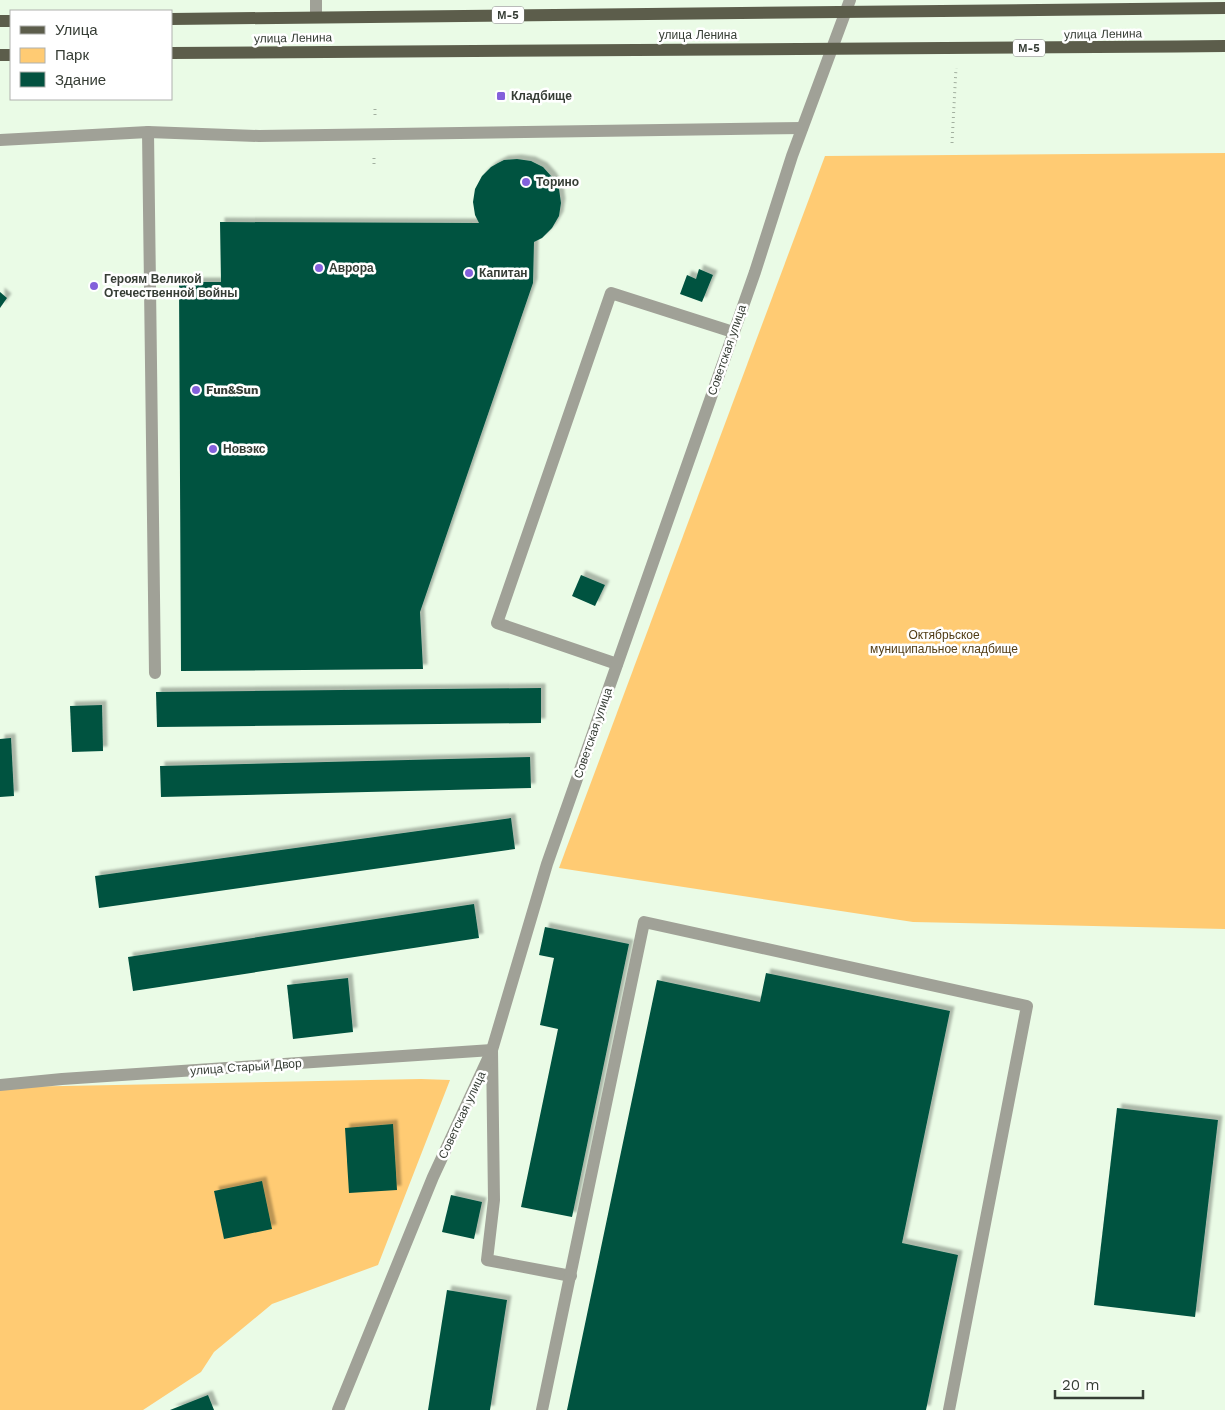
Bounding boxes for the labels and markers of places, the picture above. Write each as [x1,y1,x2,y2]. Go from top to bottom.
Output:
place label: Кладбище [511,89,572,103]
marker: Кладбище [495,90,507,102]
place label: Торино [536,175,579,189]
marker: Торино [520,176,532,188]
place label: Аврора [329,261,374,275]
marker: Аврора [313,262,325,274]
place label: Капитан [479,266,528,280]
marker: Капитан [463,267,475,279]
place label: Героям Великой Отечественной войны [104,272,238,300]
marker: Героям Великой Отечественной войны [88,280,100,292]
place label: Fun&Sun [206,383,258,397]
marker: Fun&Sun [190,384,202,396]
place label: Новэкс [223,442,266,456]
marker: Новэкс [207,443,219,455]

